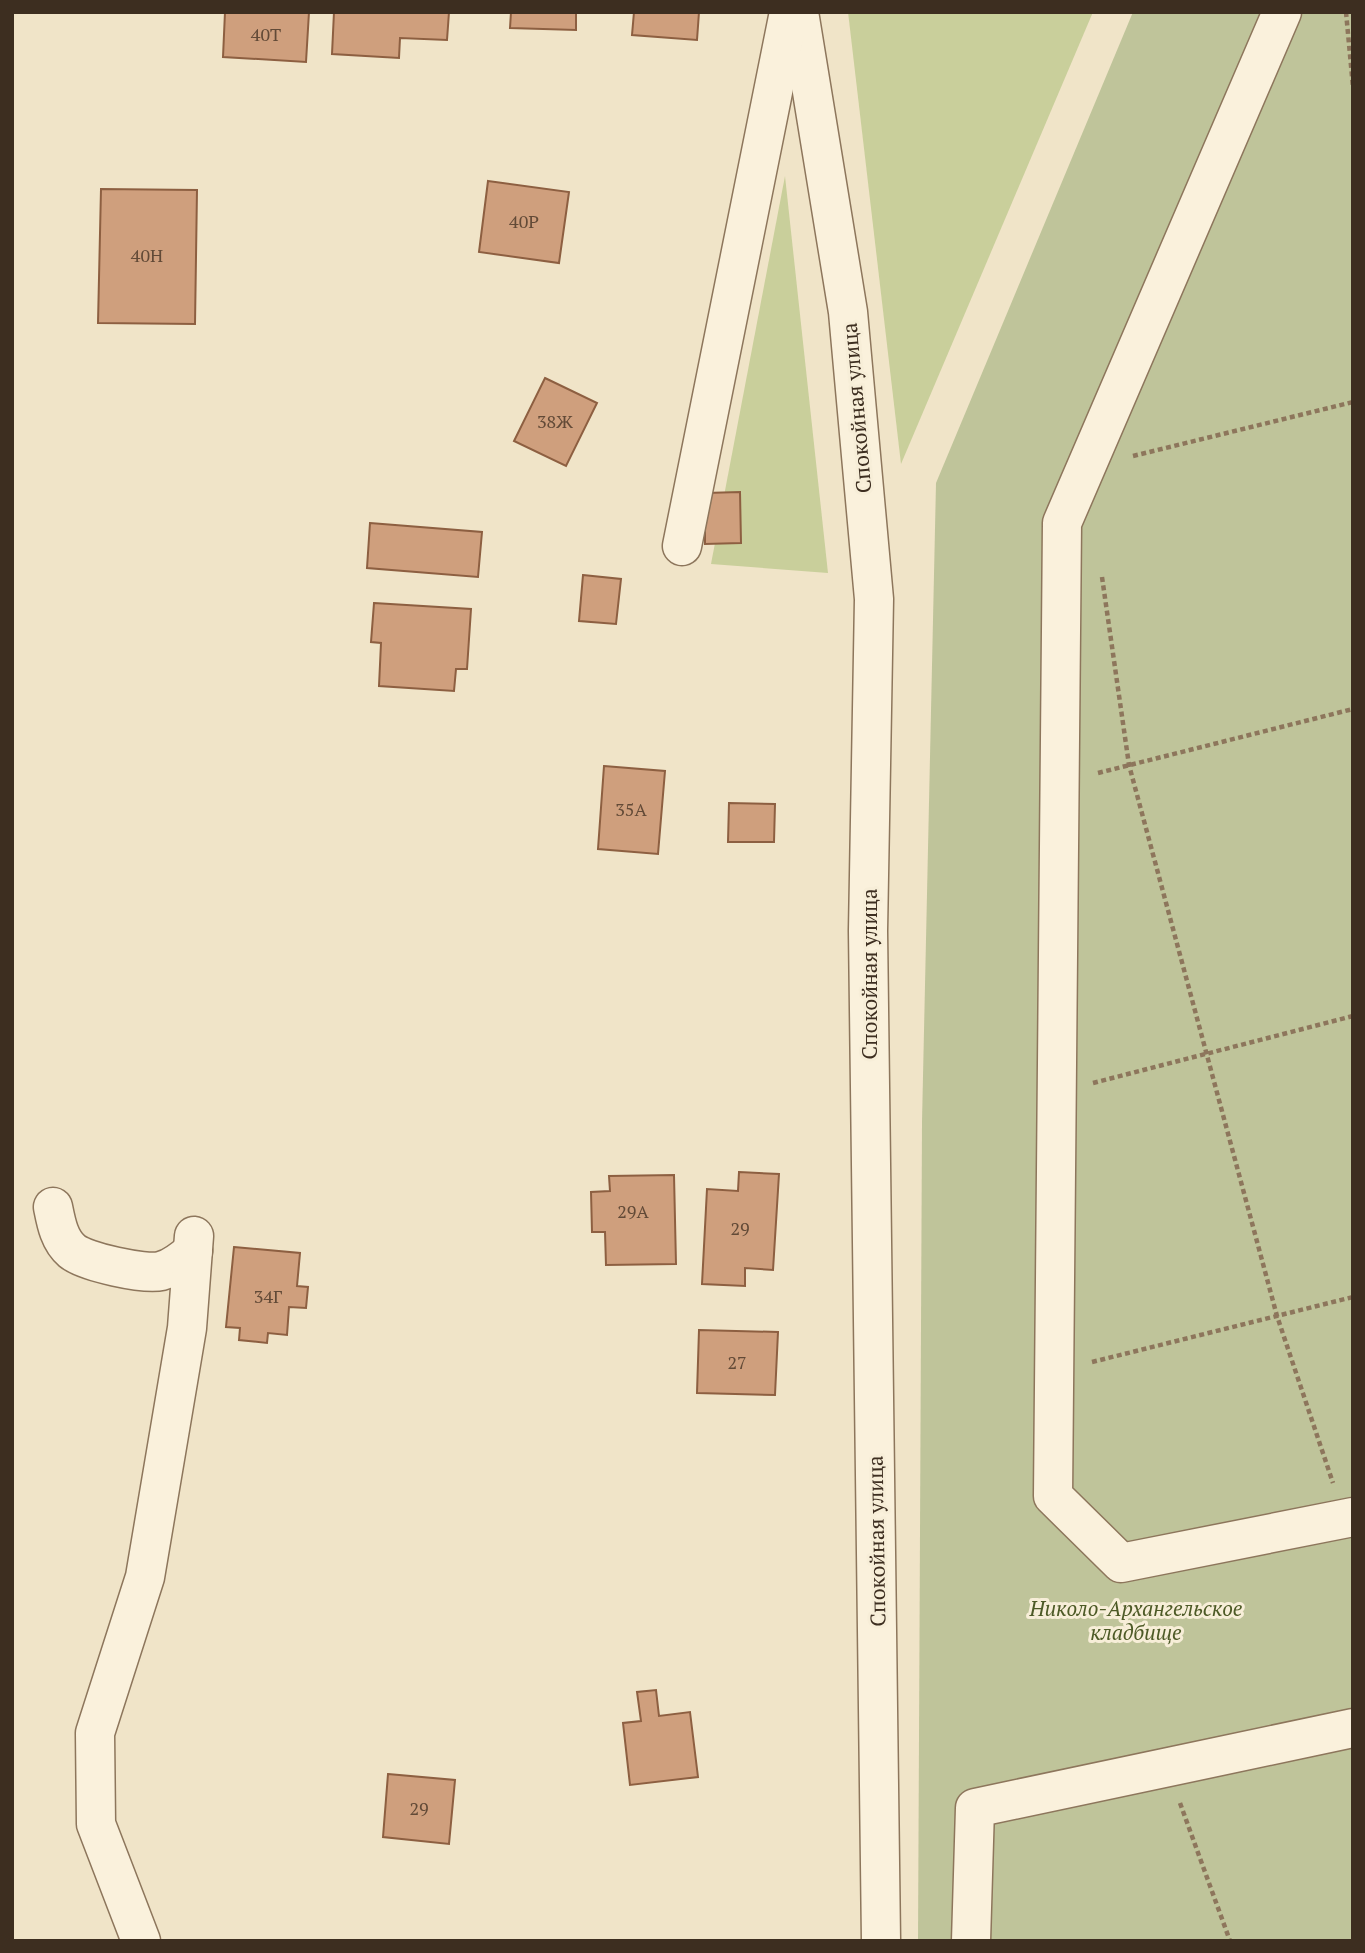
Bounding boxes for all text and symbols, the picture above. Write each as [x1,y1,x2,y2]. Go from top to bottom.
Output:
house number: 40Т [251,22,281,46]
house number: 40Р [509,209,539,233]
house number: 40Н [131,243,163,267]
street label: Спокойная улица [835,321,877,495]
house number: 38Ж [537,409,574,433]
house number: 35А [615,797,647,821]
street label: Спокойная улица [855,888,883,1060]
house number: 29А [617,1199,649,1223]
house number: 29 [730,1216,750,1240]
house number: 34Г [254,1284,282,1308]
house number: 27 [727,1350,747,1374]
street label: Спокойная улица [861,1455,891,1627]
park label: Николо-Архангельское кладбище [1029,1594,1243,1646]
house number: 29 [409,1796,429,1820]

